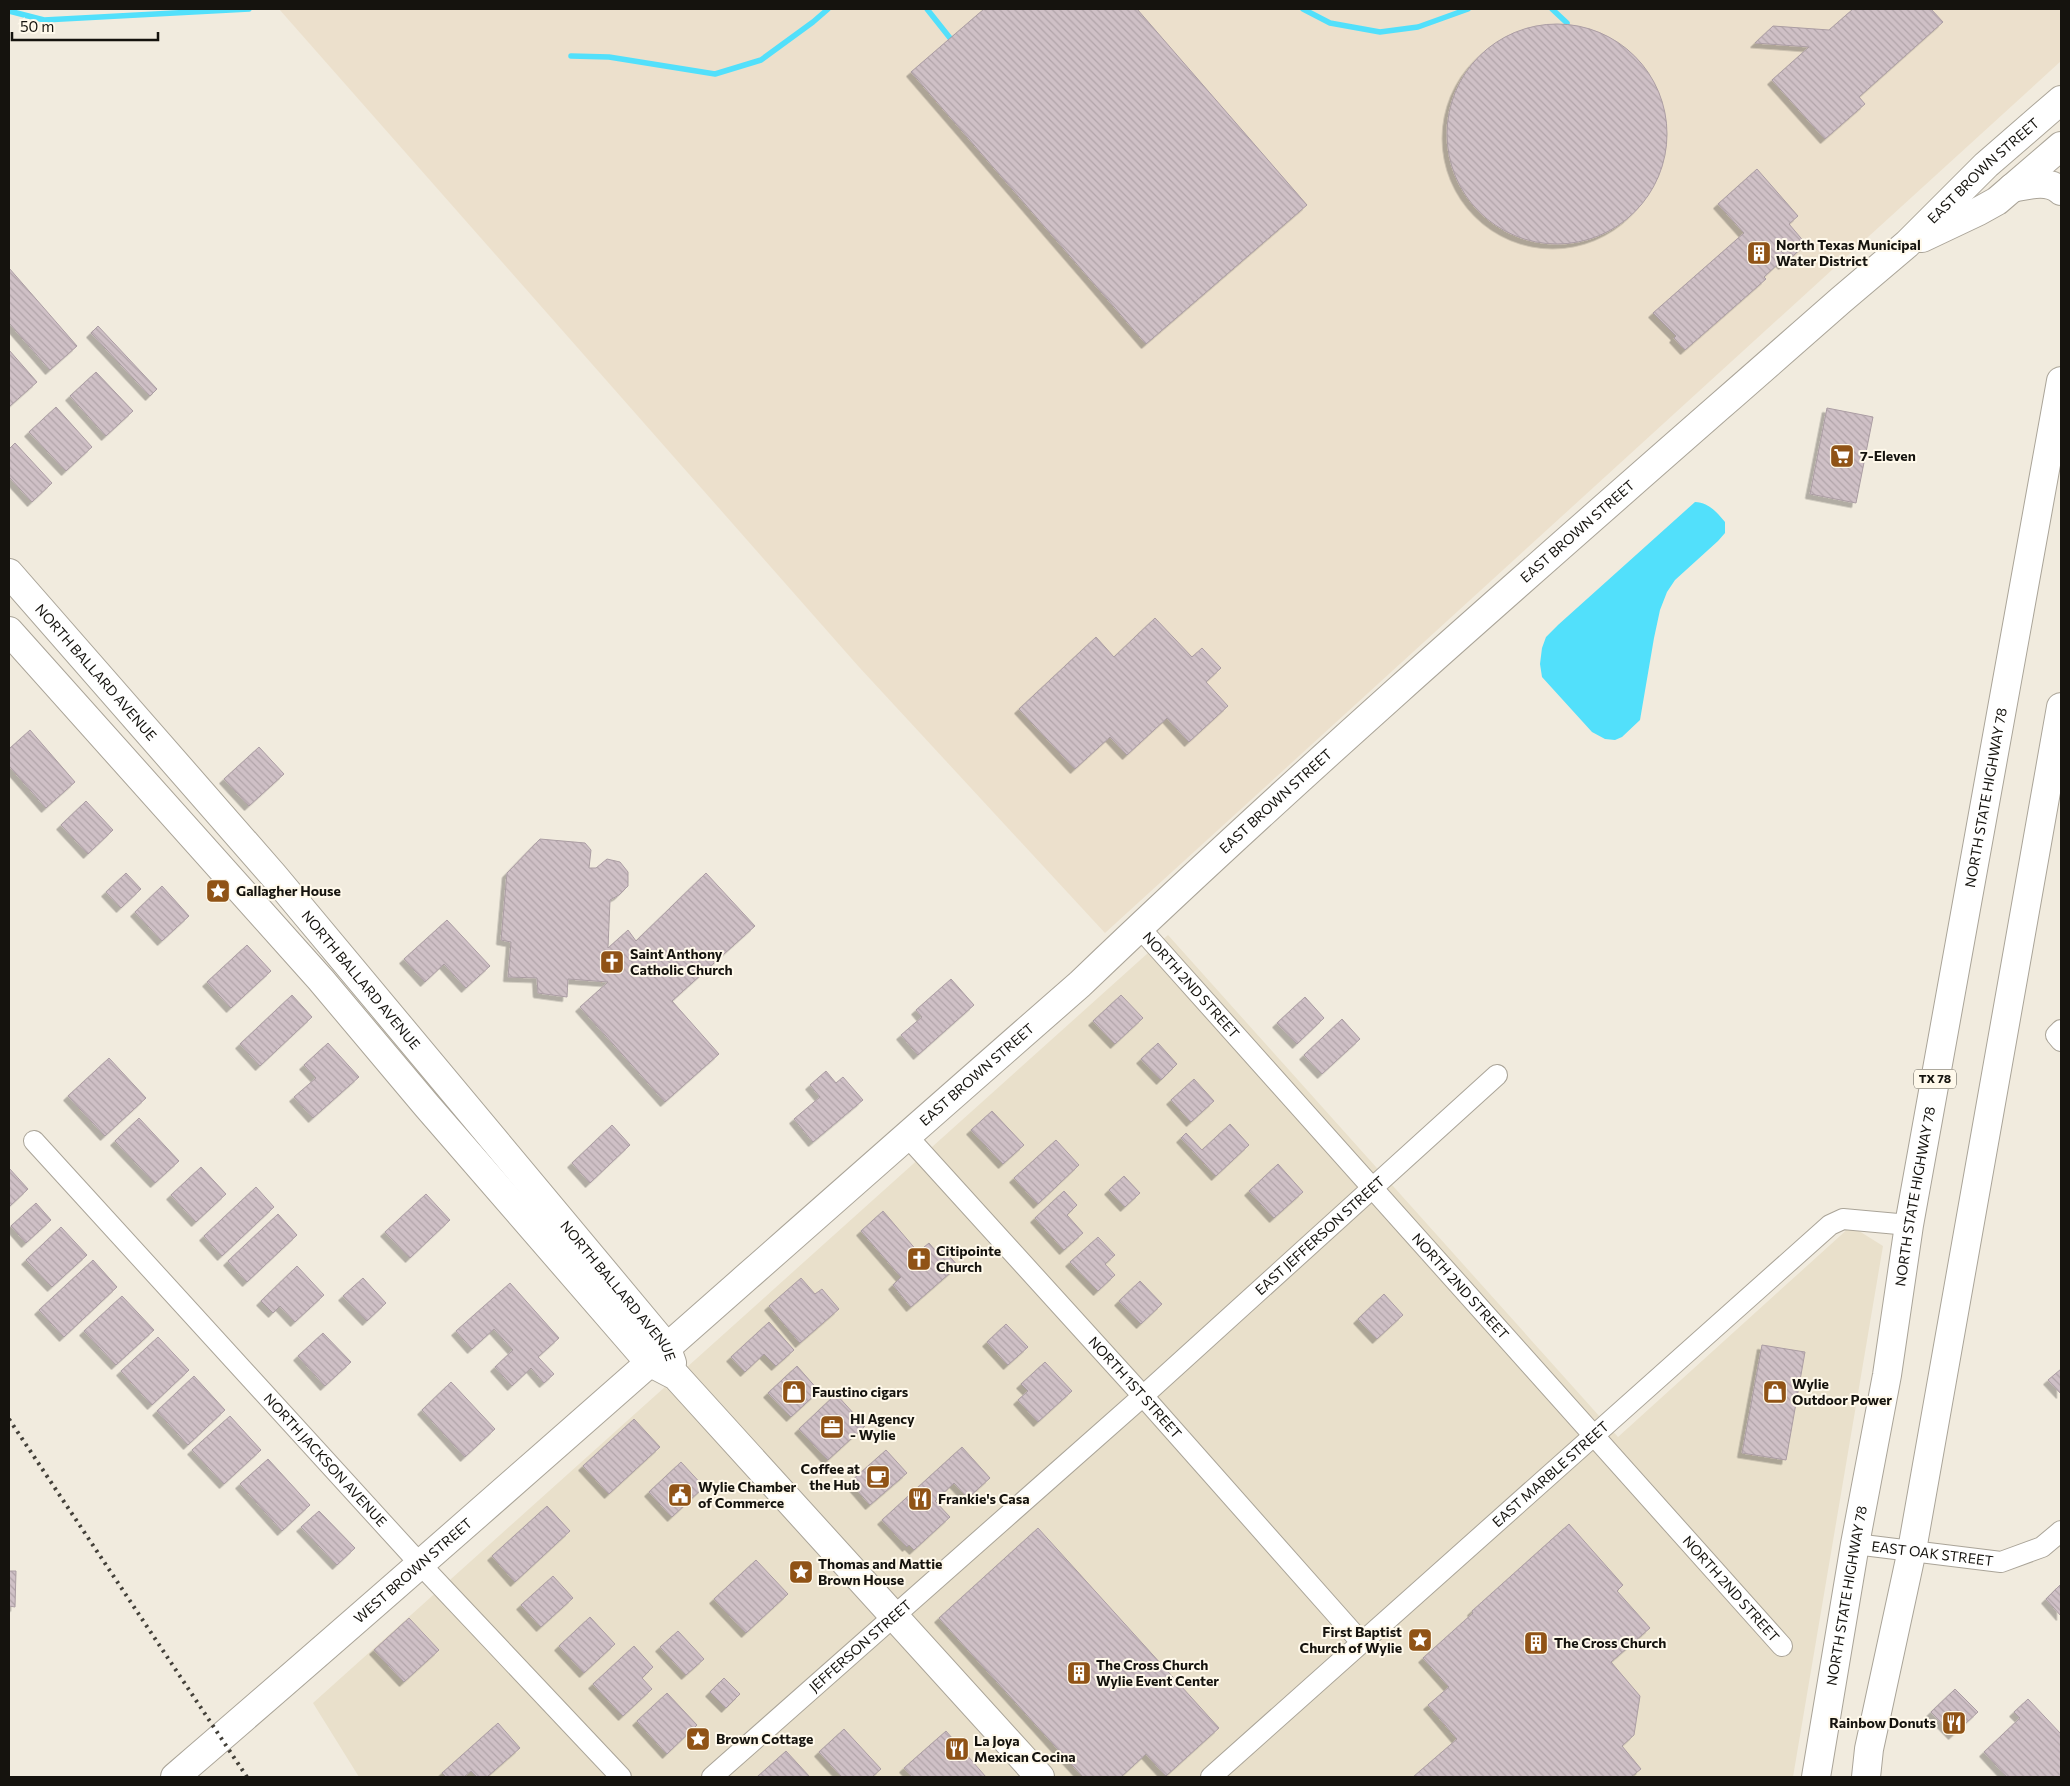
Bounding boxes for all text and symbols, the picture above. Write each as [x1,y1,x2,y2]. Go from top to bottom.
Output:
scale bar [12,10,159,42]
text: 50 m [20,17,54,35]
street label: EAST BROWN STREET [1924,114,2042,227]
place label: North Texas Municipal Water District [1776,236,1921,269]
building icon: North Texas Municipal Water District [1746,240,1772,266]
supermarket icon: 7-Eleven [1829,443,1855,469]
place label: 7-Eleven [1860,447,1916,464]
street label: EAST BROWN STREET [1516,476,1638,586]
street label: NORTH BALLARD AVENUE [32,600,161,744]
street label: NORTH STATE HIGHWAY 78 [1961,707,2010,889]
street label: EAST BROWN STREET [1215,745,1335,857]
place icon: Gallagher House [205,878,231,904]
place label: Gallagher House [236,882,341,899]
street label: NORTH BALLARD AVENUE [298,907,424,1053]
street label: NORTH 2ND STREET [1139,928,1243,1041]
place label: Saint Anthony Catholic Church [630,945,733,978]
church icon: Saint Anthony Catholic Church [599,949,625,975]
street label: EAST BROWN STREET [916,1019,1037,1129]
road number: TX 78 [1914,1070,1956,1088]
street label: NORTH STATE HIGHWAY 78 [1891,1105,1938,1287]
street label: EAST JEFFERSON STREET [1251,1172,1388,1298]
street label: NORTH BALLARD AVENUE [557,1217,680,1363]
street label: NORTH 2ND STREET [1409,1229,1513,1343]
place label: Citipointe Church [936,1242,1001,1275]
church icon: Citipointe Church [906,1246,932,1272]
street label: NORTH 1ST STREET [1085,1333,1186,1442]
place label: Wylie Outdoor Power [1792,1375,1892,1408]
shop icon: Faustino cigars [781,1379,807,1405]
shop icon: Wylie Outdoor Power [1762,1379,1788,1405]
place label: Faustino cigars [812,1383,909,1400]
street label: NORTH JACKSON AVENUE [261,1390,391,1530]
place label: HI Agency - Wylie [850,1410,915,1443]
office icon: HI Agency - Wylie [819,1414,845,1440]
street label: EAST MARBLE STREET [1489,1417,1612,1530]
place label: Coffee at the Hub [801,1460,860,1493]
cafe icon: Coffee at the Hub [865,1464,891,1490]
place label: Wylie Chamber of Commerce [698,1478,797,1511]
public building icon: Wylie Chamber of Commerce [667,1482,693,1508]
restaurant icon: Frankie's Casa [907,1486,933,1512]
place label: Frankie's Casa [938,1490,1030,1507]
street label: NORTH STATE HIGHWAY 78 [1822,1504,1870,1687]
street label: WEST BROWN STREET [350,1514,475,1626]
street label: NORTH 2ND STREET [1679,1532,1783,1645]
street label: EAST OAK STREET [1871,1537,1994,1569]
place label: Thomas and Mattie Brown House [818,1555,942,1588]
place icon: Thomas and Mattie Brown House [788,1559,814,1585]
street label: JEFFERSON STREET [805,1596,915,1695]
place label: First Baptist Church of Wylie [1300,1623,1402,1656]
place icon: First Baptist Church of Wylie [1407,1627,1433,1653]
building icon: The Cross Church [1523,1630,1549,1656]
place label: The Cross Church [1554,1634,1666,1651]
place label: The Cross Church Wylie Event Center [1096,1656,1219,1689]
building icon: The Cross Church Wylie Event Center [1066,1660,1092,1686]
restaurant icon: Rainbow Donuts [1941,1710,1967,1736]
place label: Rainbow Donuts [1829,1714,1936,1731]
place icon: Brown Cottage [685,1726,711,1752]
place label: Brown Cottage [716,1730,813,1747]
place label: La Joya Mexican Cocina [974,1732,1076,1765]
restaurant icon: La Joya Mexican Cocina [944,1736,970,1762]

